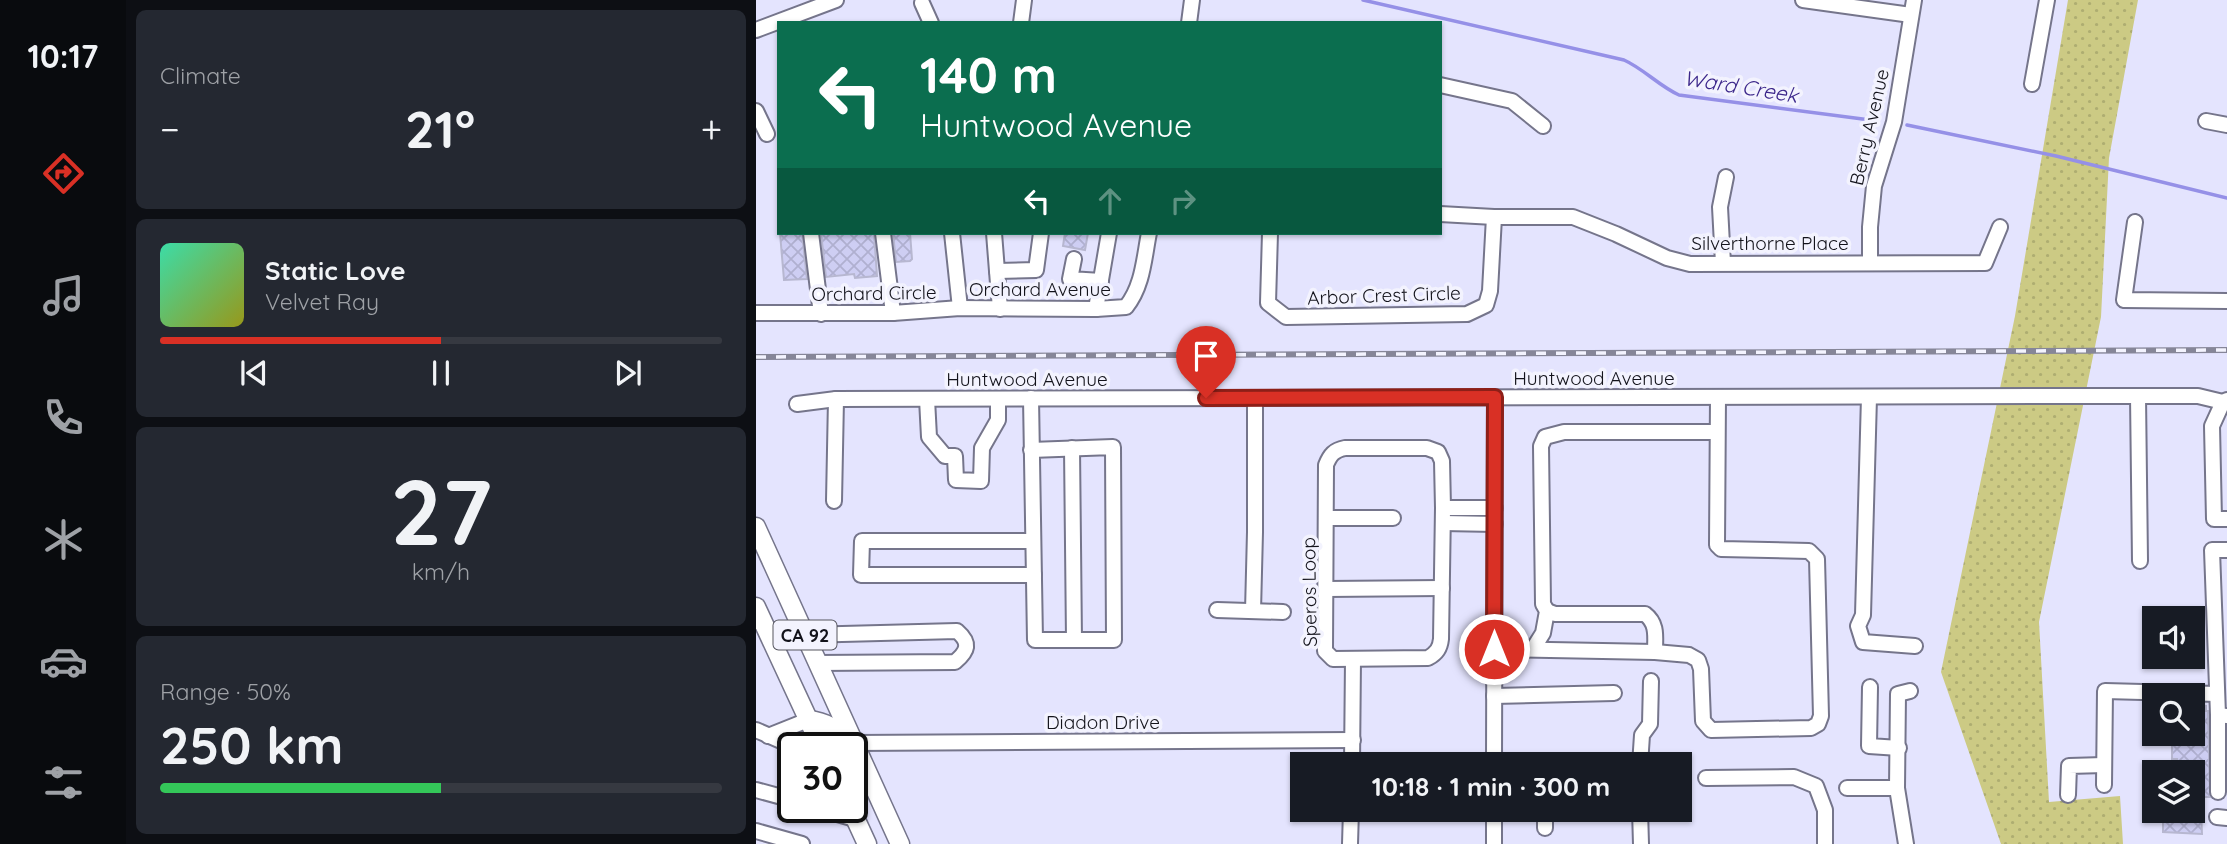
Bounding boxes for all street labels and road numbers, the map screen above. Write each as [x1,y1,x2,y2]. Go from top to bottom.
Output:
street label: Berry Avenue [1844,66,1894,188]
street label: Silverthorne Place [1691,231,1849,255]
street label: Orchard Avenue [969,277,1111,301]
street label: Orchard Circle [811,280,937,306]
street label: Arbor Crest Circle [1307,280,1461,310]
street label: Huntwood Avenue [1513,366,1675,390]
street label: Huntwood Avenue [946,367,1108,391]
street label: Speros Loop [1296,537,1322,647]
road number: CA 92 [774,620,836,650]
street label: Diadon Drive [1046,710,1160,734]

